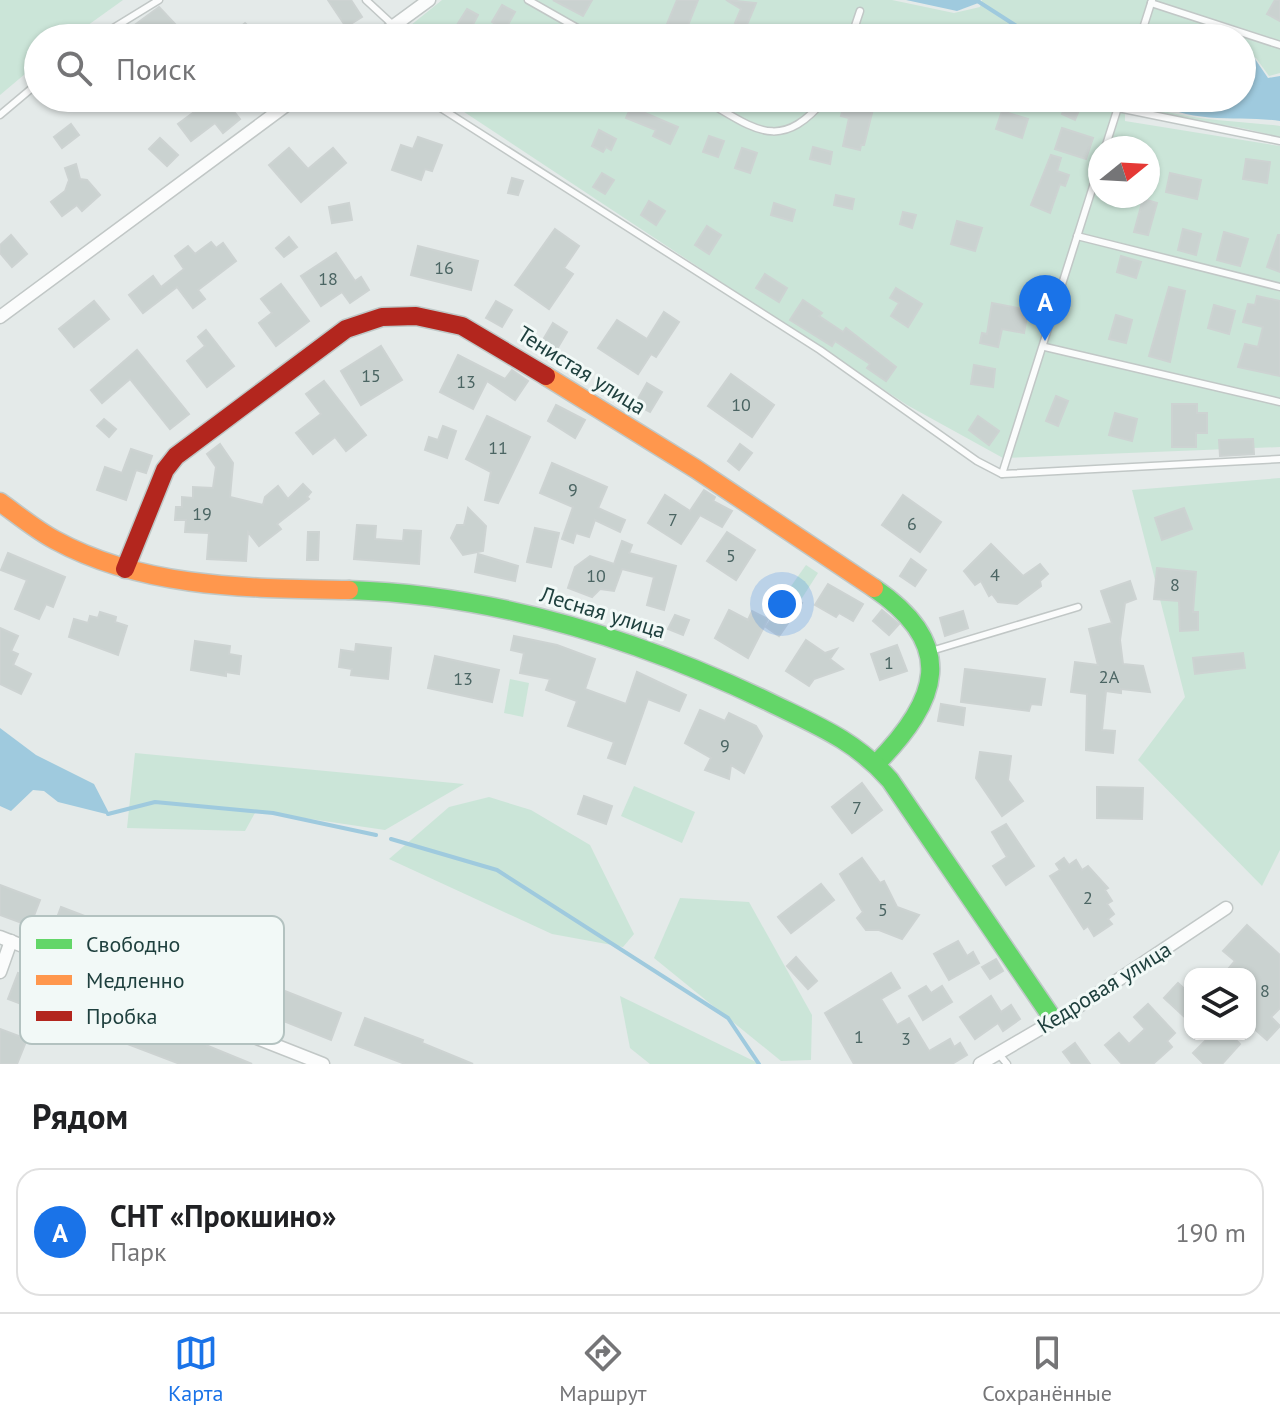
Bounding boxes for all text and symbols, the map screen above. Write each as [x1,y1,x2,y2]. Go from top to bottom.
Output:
search box [24,24,1256,112]
icon: search [52,46,96,90]
text: Поиск [116,49,196,88]
north arrow [1088,136,1160,208]
house number: 16 [434,256,454,279]
house number: 18 [318,267,338,290]
pin: A [1019,275,1071,341]
street label: Тенистая улица [513,319,651,421]
house number: 15 [361,364,381,387]
house number: 13 [456,370,476,393]
house number: 10 [731,393,751,416]
house number: 11 [488,436,508,459]
house number: 9 [568,478,578,501]
house number: 19 [192,502,212,525]
house number: 7 [668,508,678,531]
house number: 6 [907,512,917,535]
house number: 5 [726,544,736,567]
house number: 4 [990,563,1000,586]
house number: 10 [586,564,606,587]
house number: 8 [1170,573,1180,596]
street label: Лесная улица [536,579,669,644]
your location [762,584,802,624]
house number: 1 [884,651,894,674]
house number: 2А [1099,665,1120,688]
house number: 13 [453,667,473,690]
house number: 9 [720,734,730,757]
house number: 7 [852,796,862,819]
house number: 2 [1083,886,1093,909]
house number: 5 [878,898,888,921]
legend [20,916,284,1044]
text: Свободно [86,930,180,958]
street label: Кедровая улица [1032,935,1176,1039]
text: Медленно [86,966,184,994]
map controls [1184,968,1256,1040]
button: layers [1184,968,1256,1040]
house number: 8 [1260,979,1270,1002]
text: Пробка [86,1002,157,1030]
house number: 1 [854,1025,864,1048]
house number: 3 [901,1027,911,1050]
text: Рядом [32,1094,128,1138]
text: СНТ «Прокшино» [110,1196,336,1235]
text: A [52,1216,68,1249]
text: 190 m [1175,1216,1246,1249]
text: Парк [110,1235,167,1268]
tab: Карта [168,1331,223,1407]
tab: Маршрут [559,1331,646,1407]
tab: Сохранённые [982,1331,1112,1407]

